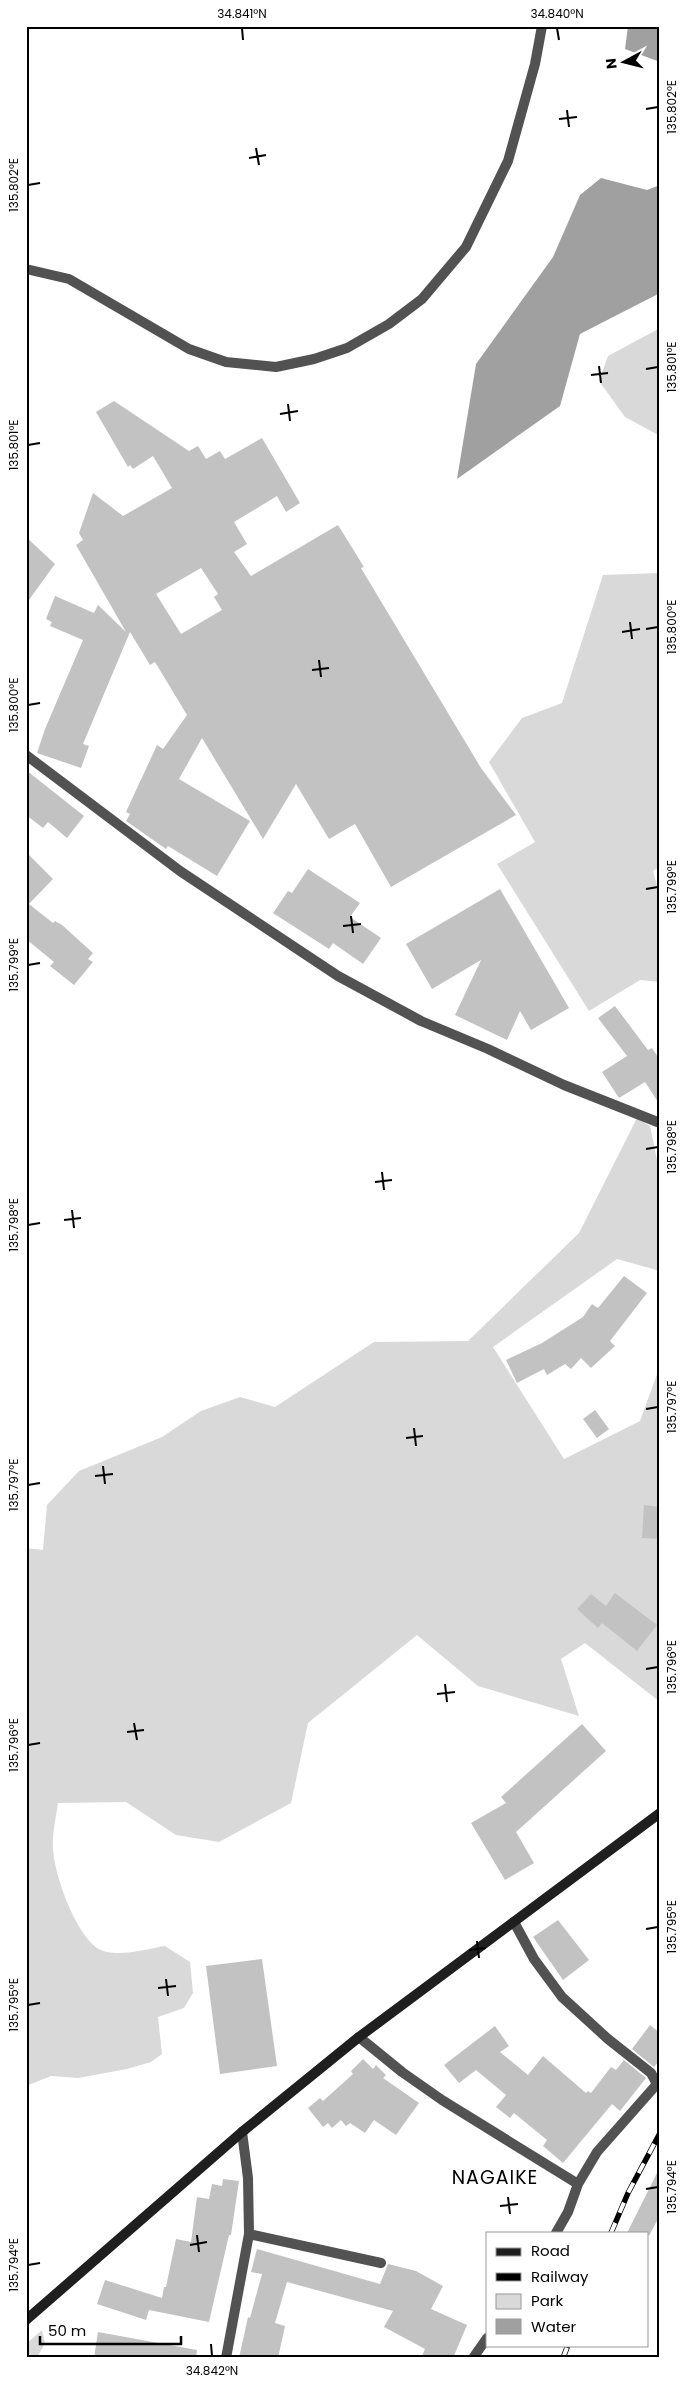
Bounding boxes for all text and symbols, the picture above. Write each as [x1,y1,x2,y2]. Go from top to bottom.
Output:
text: 34.841°N [217,5,267,22]
text: 34.840°N [530,5,584,22]
north arrow [598,38,648,88]
text: N [601,57,622,70]
text: 135.802°E [663,80,680,134]
text: 135.802°E [5,158,22,212]
text: 135.801°E [663,342,680,393]
text: 135.801°E [5,420,22,471]
text: 135.800°E [663,600,680,654]
text: 135.800°E [5,678,22,732]
text: 135.799°E [663,860,680,914]
text: 135.799°E [5,938,22,992]
text: 135.798°E [663,1120,680,1174]
text: 135.798°E [5,1198,22,1252]
text: 135.797°E [663,1381,680,1433]
text: 135.797°E [5,1459,22,1511]
text: 135.796°E [663,1640,680,1694]
text: 135.796°E [5,1718,22,1772]
text: 135.795°E [663,1900,680,1954]
text: 135.795°E [5,1978,22,2032]
text: 135.794°E [663,2160,680,2214]
district label: NAGAIKE [452,2164,538,2191]
legend [486,2232,648,2346]
text: 135.794°E [5,2238,22,2292]
text: Road [531,2240,570,2261]
text: Railway [531,2266,589,2287]
text: Park [531,2290,563,2311]
scale bar [40,2314,181,2346]
text: Water [531,2316,577,2337]
text: 50 m [48,2320,86,2341]
text: 34.842°N [186,2362,238,2379]

